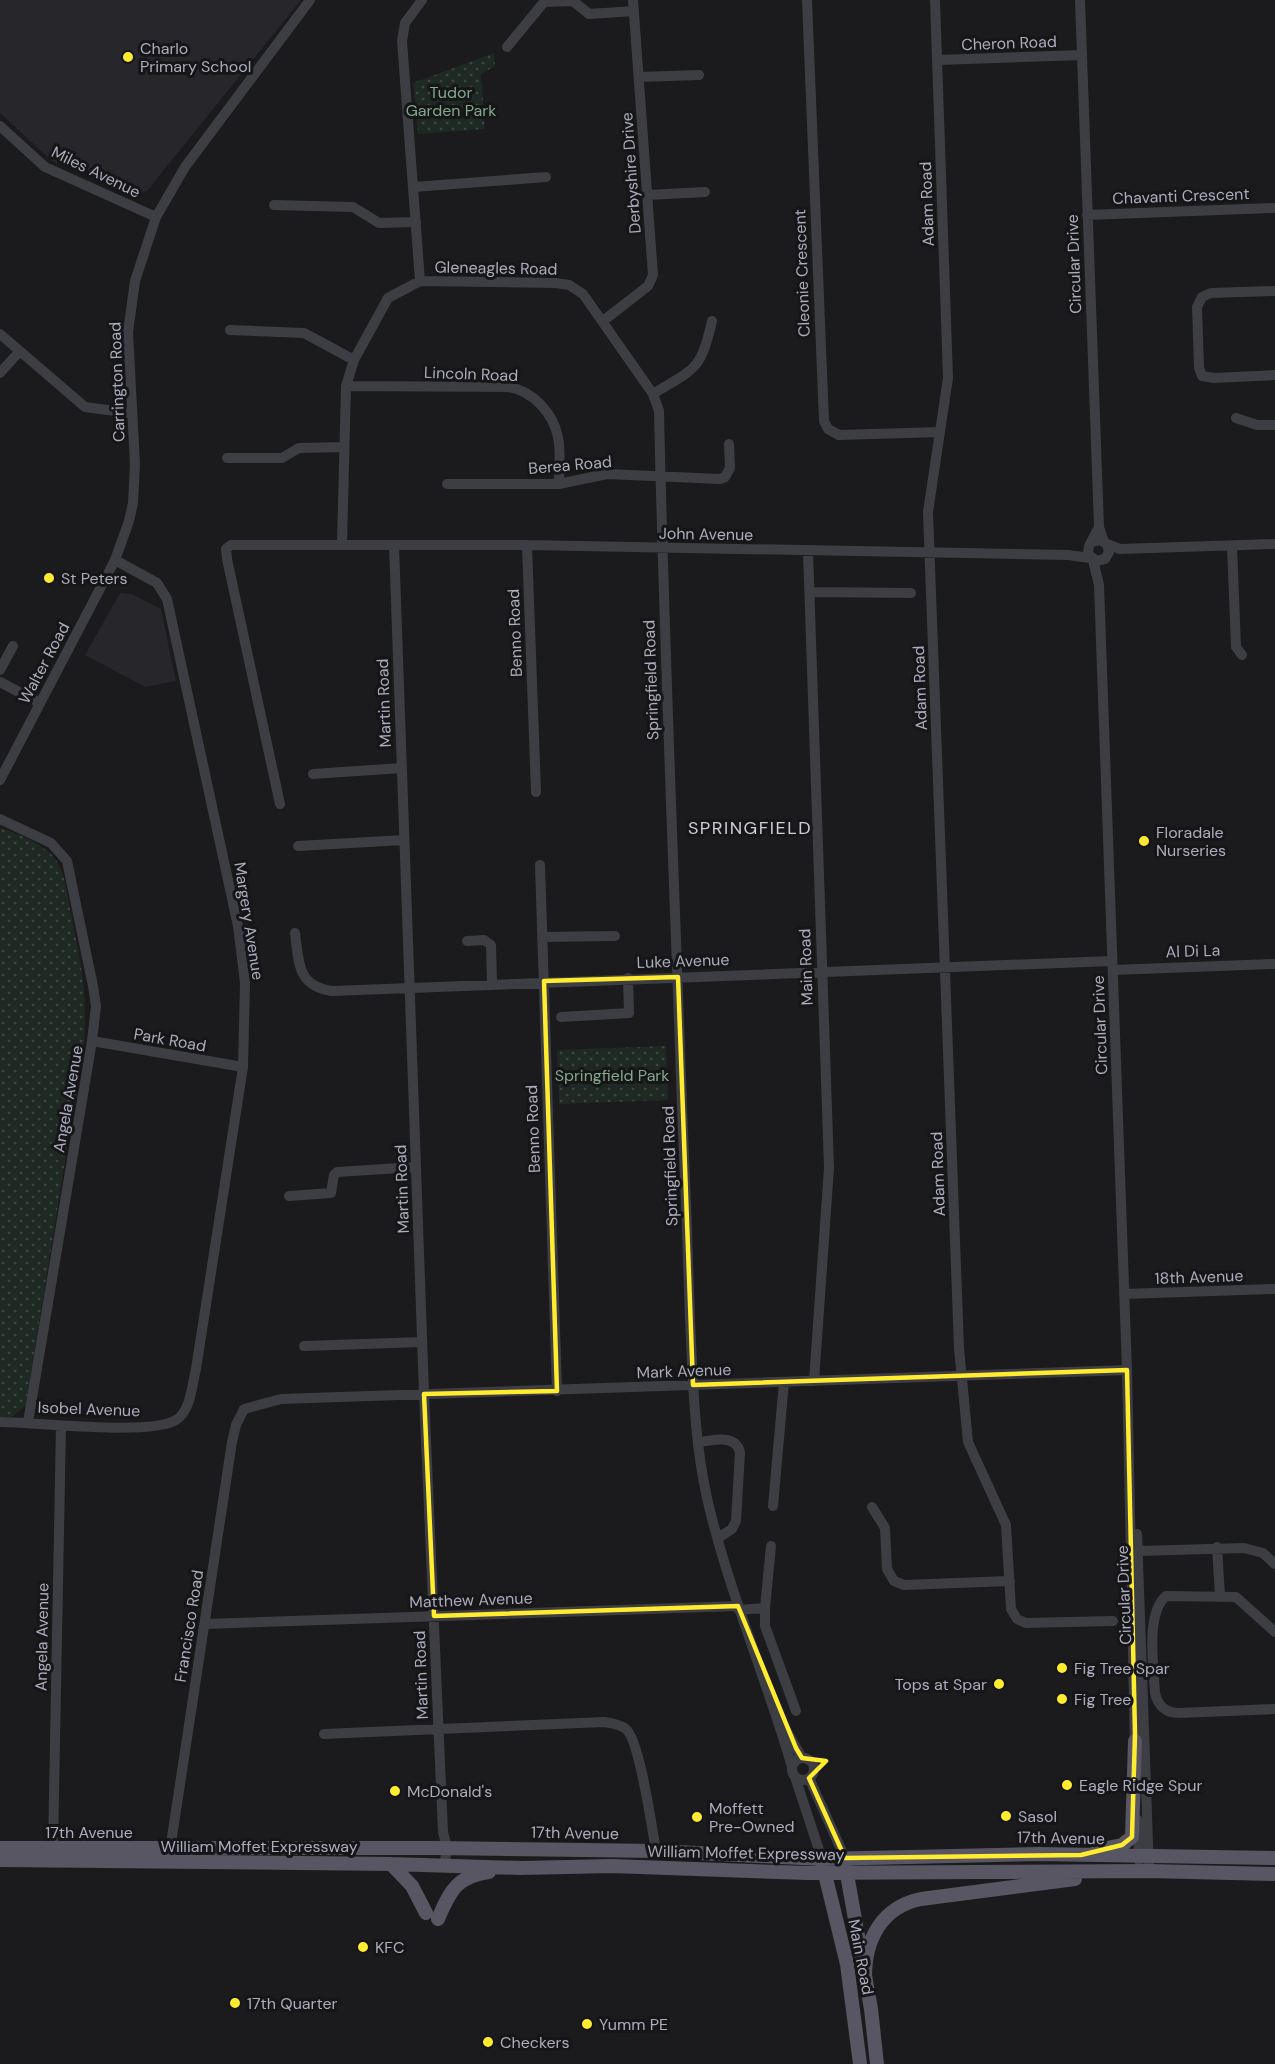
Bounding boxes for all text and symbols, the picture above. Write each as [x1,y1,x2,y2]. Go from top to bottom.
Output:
street label: Cheron Road [961,31,1057,55]
place label: Charlo Primary School [140,38,251,77]
marker: Charlo Primary School [121,50,135,64]
park label: Tudor Garden Park [406,82,496,121]
street label: Derbyshire Drive [616,112,646,234]
street label: Miles Avenue [48,141,144,203]
street label: Adam Road [915,161,939,247]
street label: Chavanti Crescent [1112,183,1250,209]
street label: Cleonie Crescent [789,209,815,337]
street label: Circular Drive [1062,214,1086,314]
street label: Gleneagles Road [434,256,558,280]
street label: Carrington Road [104,322,130,442]
street label: Lincoln Road [423,362,519,386]
street label: Berea Road [527,451,613,479]
street label: John Avenue [659,523,753,545]
place label: St Peters [61,568,128,589]
marker: St Peters [42,571,56,585]
street label: Benno Road [503,589,527,677]
street label: Walter Road [14,619,74,707]
street label: Springfield Road [638,619,664,741]
street label: Adam Road [908,645,932,731]
street label: Martin Road [372,658,396,748]
district label: SPRINGFIELD [688,816,812,840]
place label: Floradale Nurseries [1156,822,1226,861]
marker: Floradale Nurseries [1137,834,1151,848]
street label: Margery Avenue [229,861,269,981]
street label: Main Road [794,928,818,1006]
street label: Al Di La [1165,940,1221,962]
street label: Luke Avenue [636,949,730,973]
street label: Circular Drive [1088,975,1112,1075]
street label: Park Road [132,1023,208,1057]
street label: Angela Avenue [48,1044,88,1154]
park label: Springfield Park [555,1065,669,1086]
street label: Benno Road [521,1085,545,1173]
street label: Springfield Road [657,1105,683,1227]
street label: Adam Road [926,1131,950,1217]
street label: Martin Road [390,1144,414,1234]
street label: 18th Avenue [1154,1265,1244,1289]
street label: Mark Avenue [636,1359,732,1383]
street label: Isobel Avenue [37,1397,141,1421]
street label: Circular Drive [1112,1545,1136,1645]
street label: Francisco Road [170,1568,208,1684]
street label: Angela Avenue [31,1583,53,1691]
street label: Matthew Avenue [409,1587,533,1613]
street label: Martin Road [409,1630,433,1720]
place label: Fig Tree Spar [1074,1658,1170,1679]
marker: Fig Tree Spar [1055,1661,1069,1675]
place label: Tops at Spar [895,1674,987,1695]
marker: Tops at Spar [992,1677,1006,1691]
place label: Fig Tree [1074,1689,1131,1710]
marker: Fig Tree [1055,1692,1069,1706]
place label: Eagle Ridge Spur [1079,1775,1202,1796]
marker: Eagle Ridge Spur [1060,1778,1074,1792]
place label: McDonald's [407,1781,492,1802]
marker: McDonald's [388,1784,402,1798]
place label: Moffett Pre-Owned [709,1798,795,1837]
place label: Sasol [1018,1806,1057,1827]
marker: Sasol [999,1809,1013,1823]
marker: Moffett Pre-Owned [690,1810,704,1824]
street label: 17th Avenue [45,1822,133,1843]
street label: 17th Avenue [531,1822,619,1844]
street label: 17th Avenue [1017,1827,1105,1849]
street label: William Moffet Expressway [160,1836,358,1857]
street label: William Moffet Expressway [647,1841,845,1865]
street label: Main Road [843,1917,879,1997]
place label: KFC [375,1937,404,1958]
marker: KFC [356,1940,370,1954]
place label: 17th Quarter [247,1993,338,2014]
marker: 17th Quarter [228,1996,242,2010]
place label: Yumm PE [599,2014,668,2035]
marker: Yumm PE [580,2017,594,2031]
place label: Checkers [500,2032,569,2053]
marker: Checkers [481,2035,495,2049]

